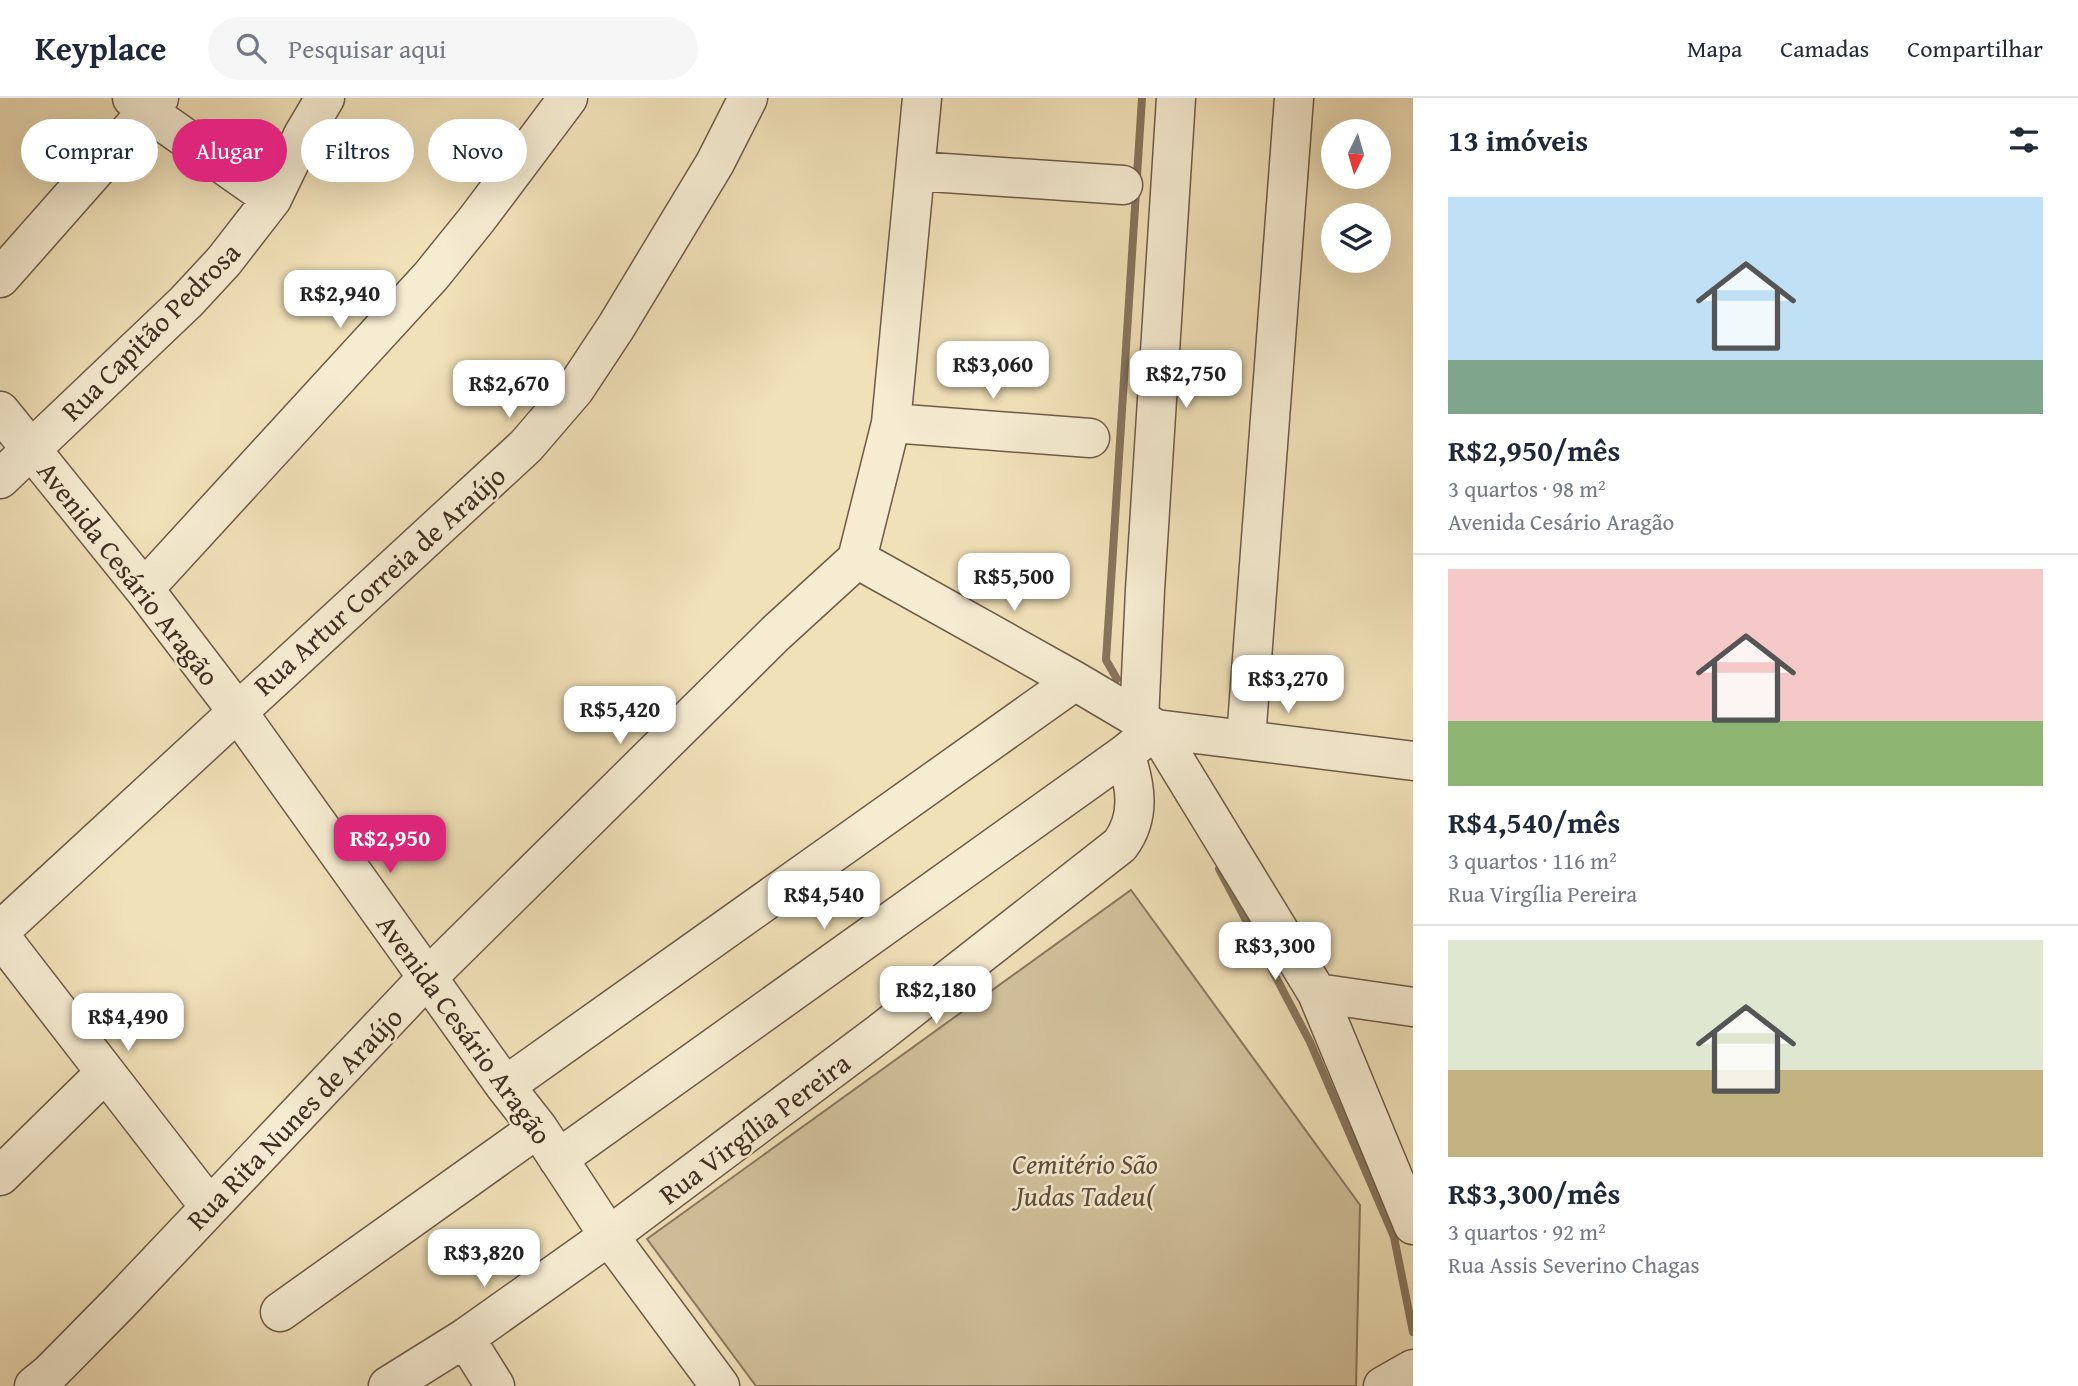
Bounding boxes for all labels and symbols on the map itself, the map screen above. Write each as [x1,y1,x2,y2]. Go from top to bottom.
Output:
north arrow [1321,119,1391,189]
street label: Rua Capitão Pedrosa [51,232,249,430]
pin: R$2,940 [275,271,405,330]
pin: R$3,060 [928,342,1058,401]
pin: R$2,750 [1121,350,1251,410]
pin: R$2,670 [444,360,574,420]
street label: Avenida Cesário Aragão [28,452,230,694]
street label: Rua Artur Correia de Araújo [244,455,514,705]
pin: R$5,500 [949,554,1079,613]
pin: R$3,270 [1223,656,1353,715]
pin: R$5,420 [555,686,685,746]
pin: R$2,950 [325,816,455,875]
pin: R$4,540 [759,872,889,931]
street label: Avenida Cesário Aragão [367,906,563,1152]
pin: R$3,300 [1210,922,1340,982]
pin: R$2,180 [871,967,1001,1026]
pin: R$4,490 [63,993,193,1053]
street label: Rua Rita Nunes de Araújo [176,997,412,1239]
street label: Rua Virgília Pereira [650,1042,859,1214]
park label: Cemitério São Judas Tadeu( [1012,1143,1158,1216]
pin: R$3,820 [419,1230,549,1289]

